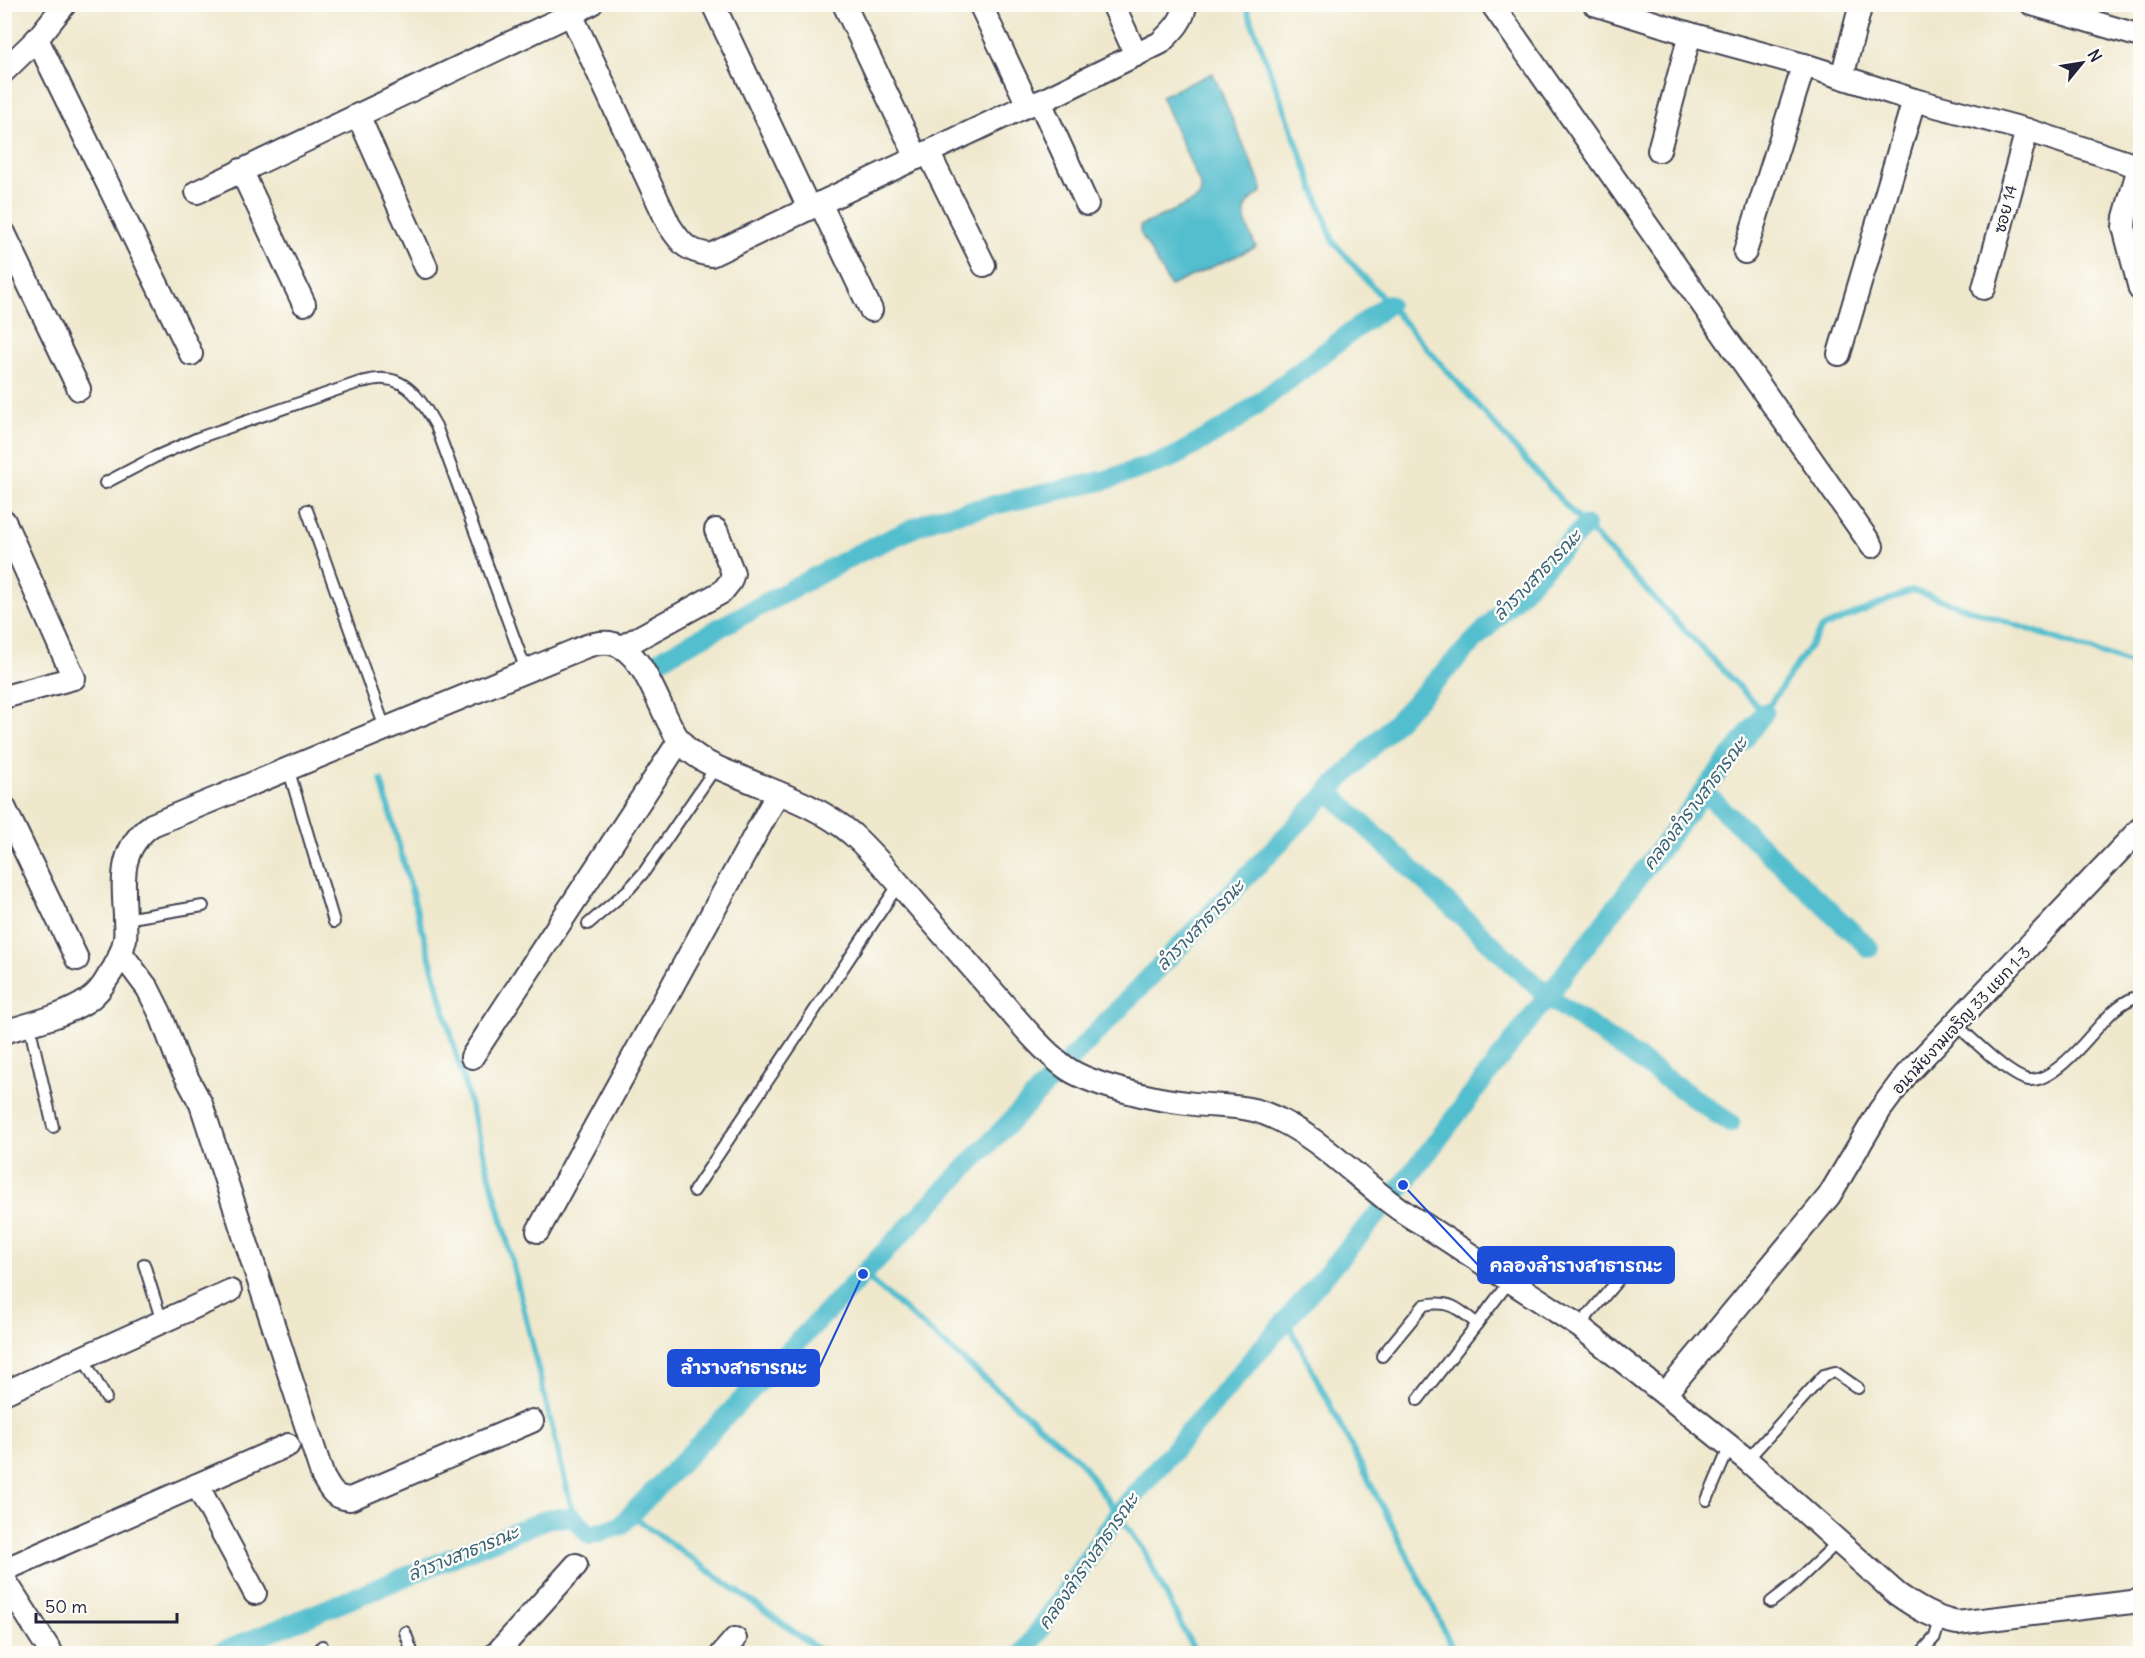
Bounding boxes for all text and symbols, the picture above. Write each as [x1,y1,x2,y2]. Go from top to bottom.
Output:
north arrow [2052,33,2112,93]
text: N [2084,46,2106,65]
street label: ซอย 14 [1989,183,2021,235]
water label: ลำรางสาธารณะ [1488,523,1588,625]
water label: คลองลำรางสาธารณะ [1637,730,1754,874]
water label: ลำรางสาธารณะ [1151,873,1251,975]
street label: อนามัยงามเจริญ 33 แยก 1-3 [1888,942,2034,1098]
callout: คลองลำรางสาธารณะ [1478,1247,1674,1283]
text: คลองลำรางสาธารณะ [1490,1254,1662,1277]
callout: ลำรางสาธารณะ [668,1350,819,1386]
text: ลำรางสาธารณะ [681,1356,807,1379]
water label: คลองลำรางสาธารณะ [1033,1487,1145,1633]
water label: ลำรางสาธารณะ [404,1519,524,1586]
scale bar [36,1586,177,1624]
text: 50 m [45,1595,87,1618]

